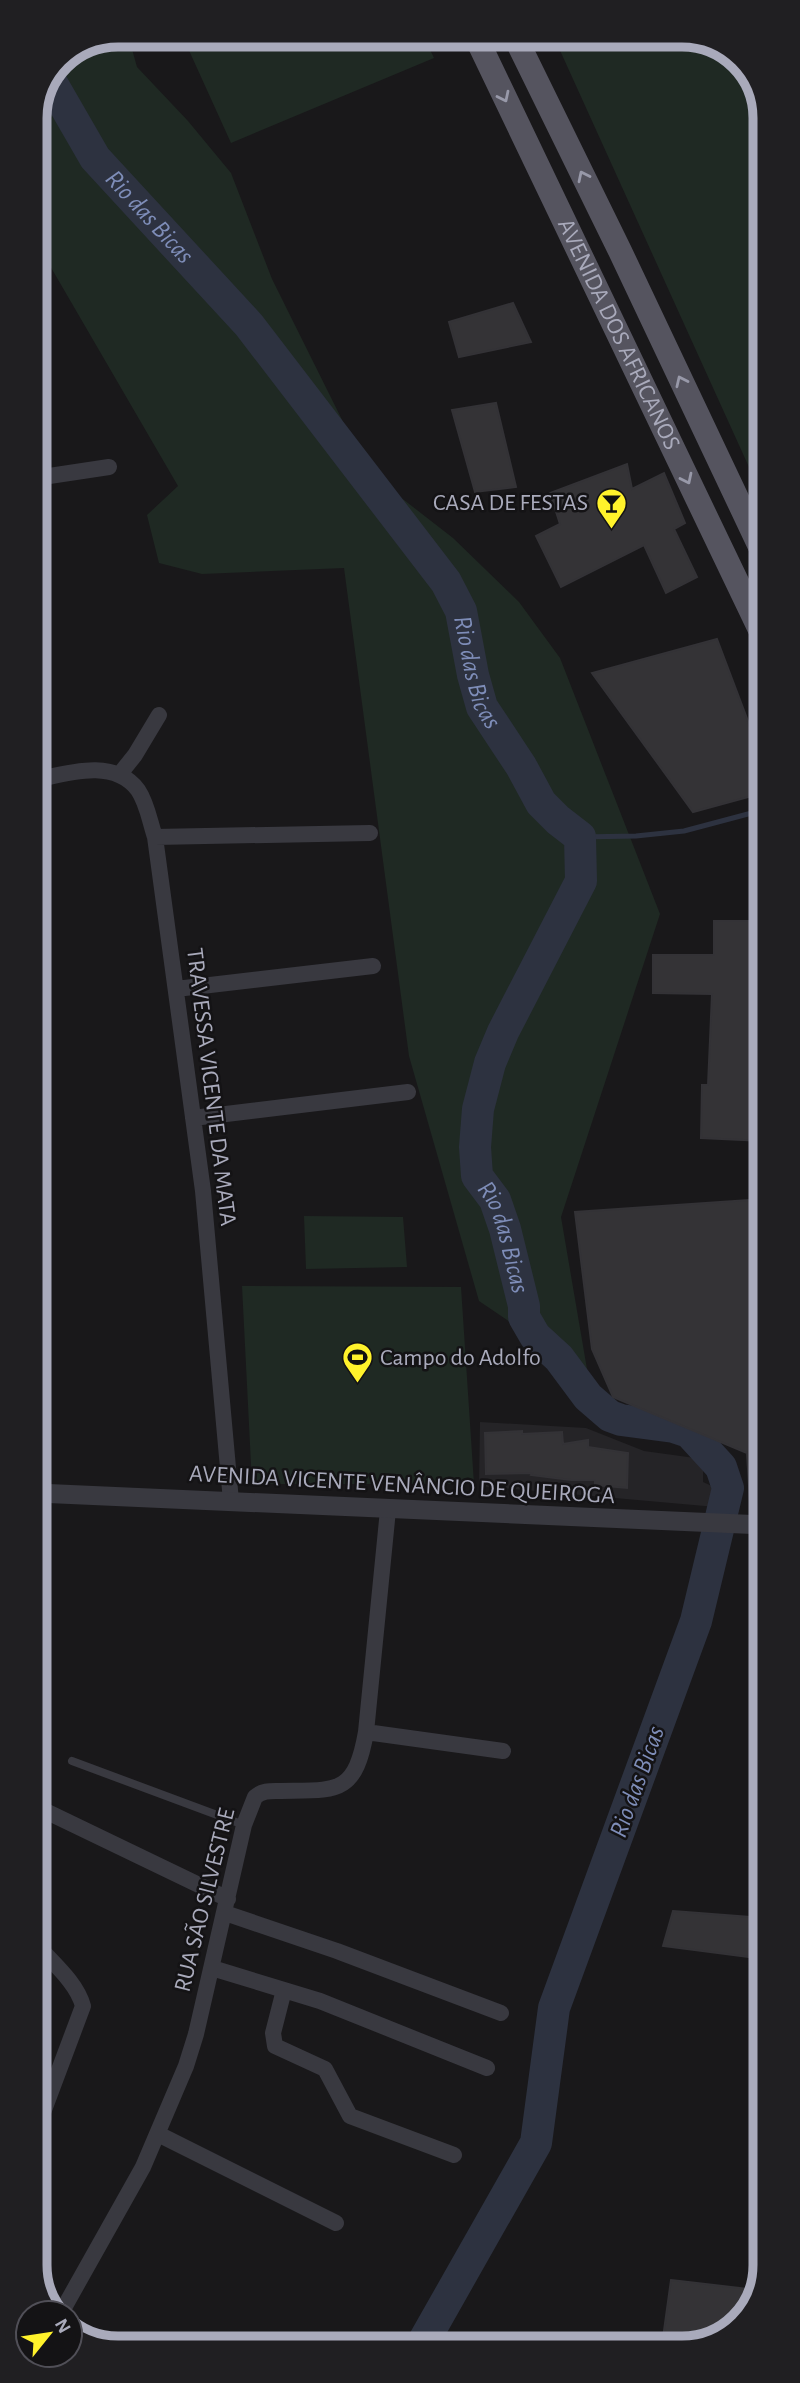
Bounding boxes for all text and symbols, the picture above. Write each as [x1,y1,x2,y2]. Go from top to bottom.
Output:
one-way arrow [496,90,510,102]
water label: Rio das Bicas [100,165,198,268]
one-way arrow [578,171,592,183]
street label: AVENIDA DOS AFRICANOS [553,215,684,454]
one-way arrow [676,376,690,388]
one-way arrow [679,472,693,484]
bar icon: CASA DE FESTAS [594,486,628,530]
place label: CASA DE FESTAS [433,491,588,515]
water label: Rio das Bicas [449,614,506,733]
street label: TRAVESSA VICENTE DA MATA [182,947,240,1227]
water label: Rio das Bicas [473,1176,533,1296]
sports icon: Campo do Adolfo [340,1341,374,1385]
place label: Campo do Adolfo [380,1346,541,1370]
street label: AVENIDA VICENTE VENÂNCIO DE QUEIROGA [189,1460,616,1508]
water label: Rio das Bicas [605,1723,669,1841]
street label: RUA SÃO SILVESTRE [169,1805,240,1994]
north arrow [14,2299,84,2369]
text: N [51,2316,74,2337]

